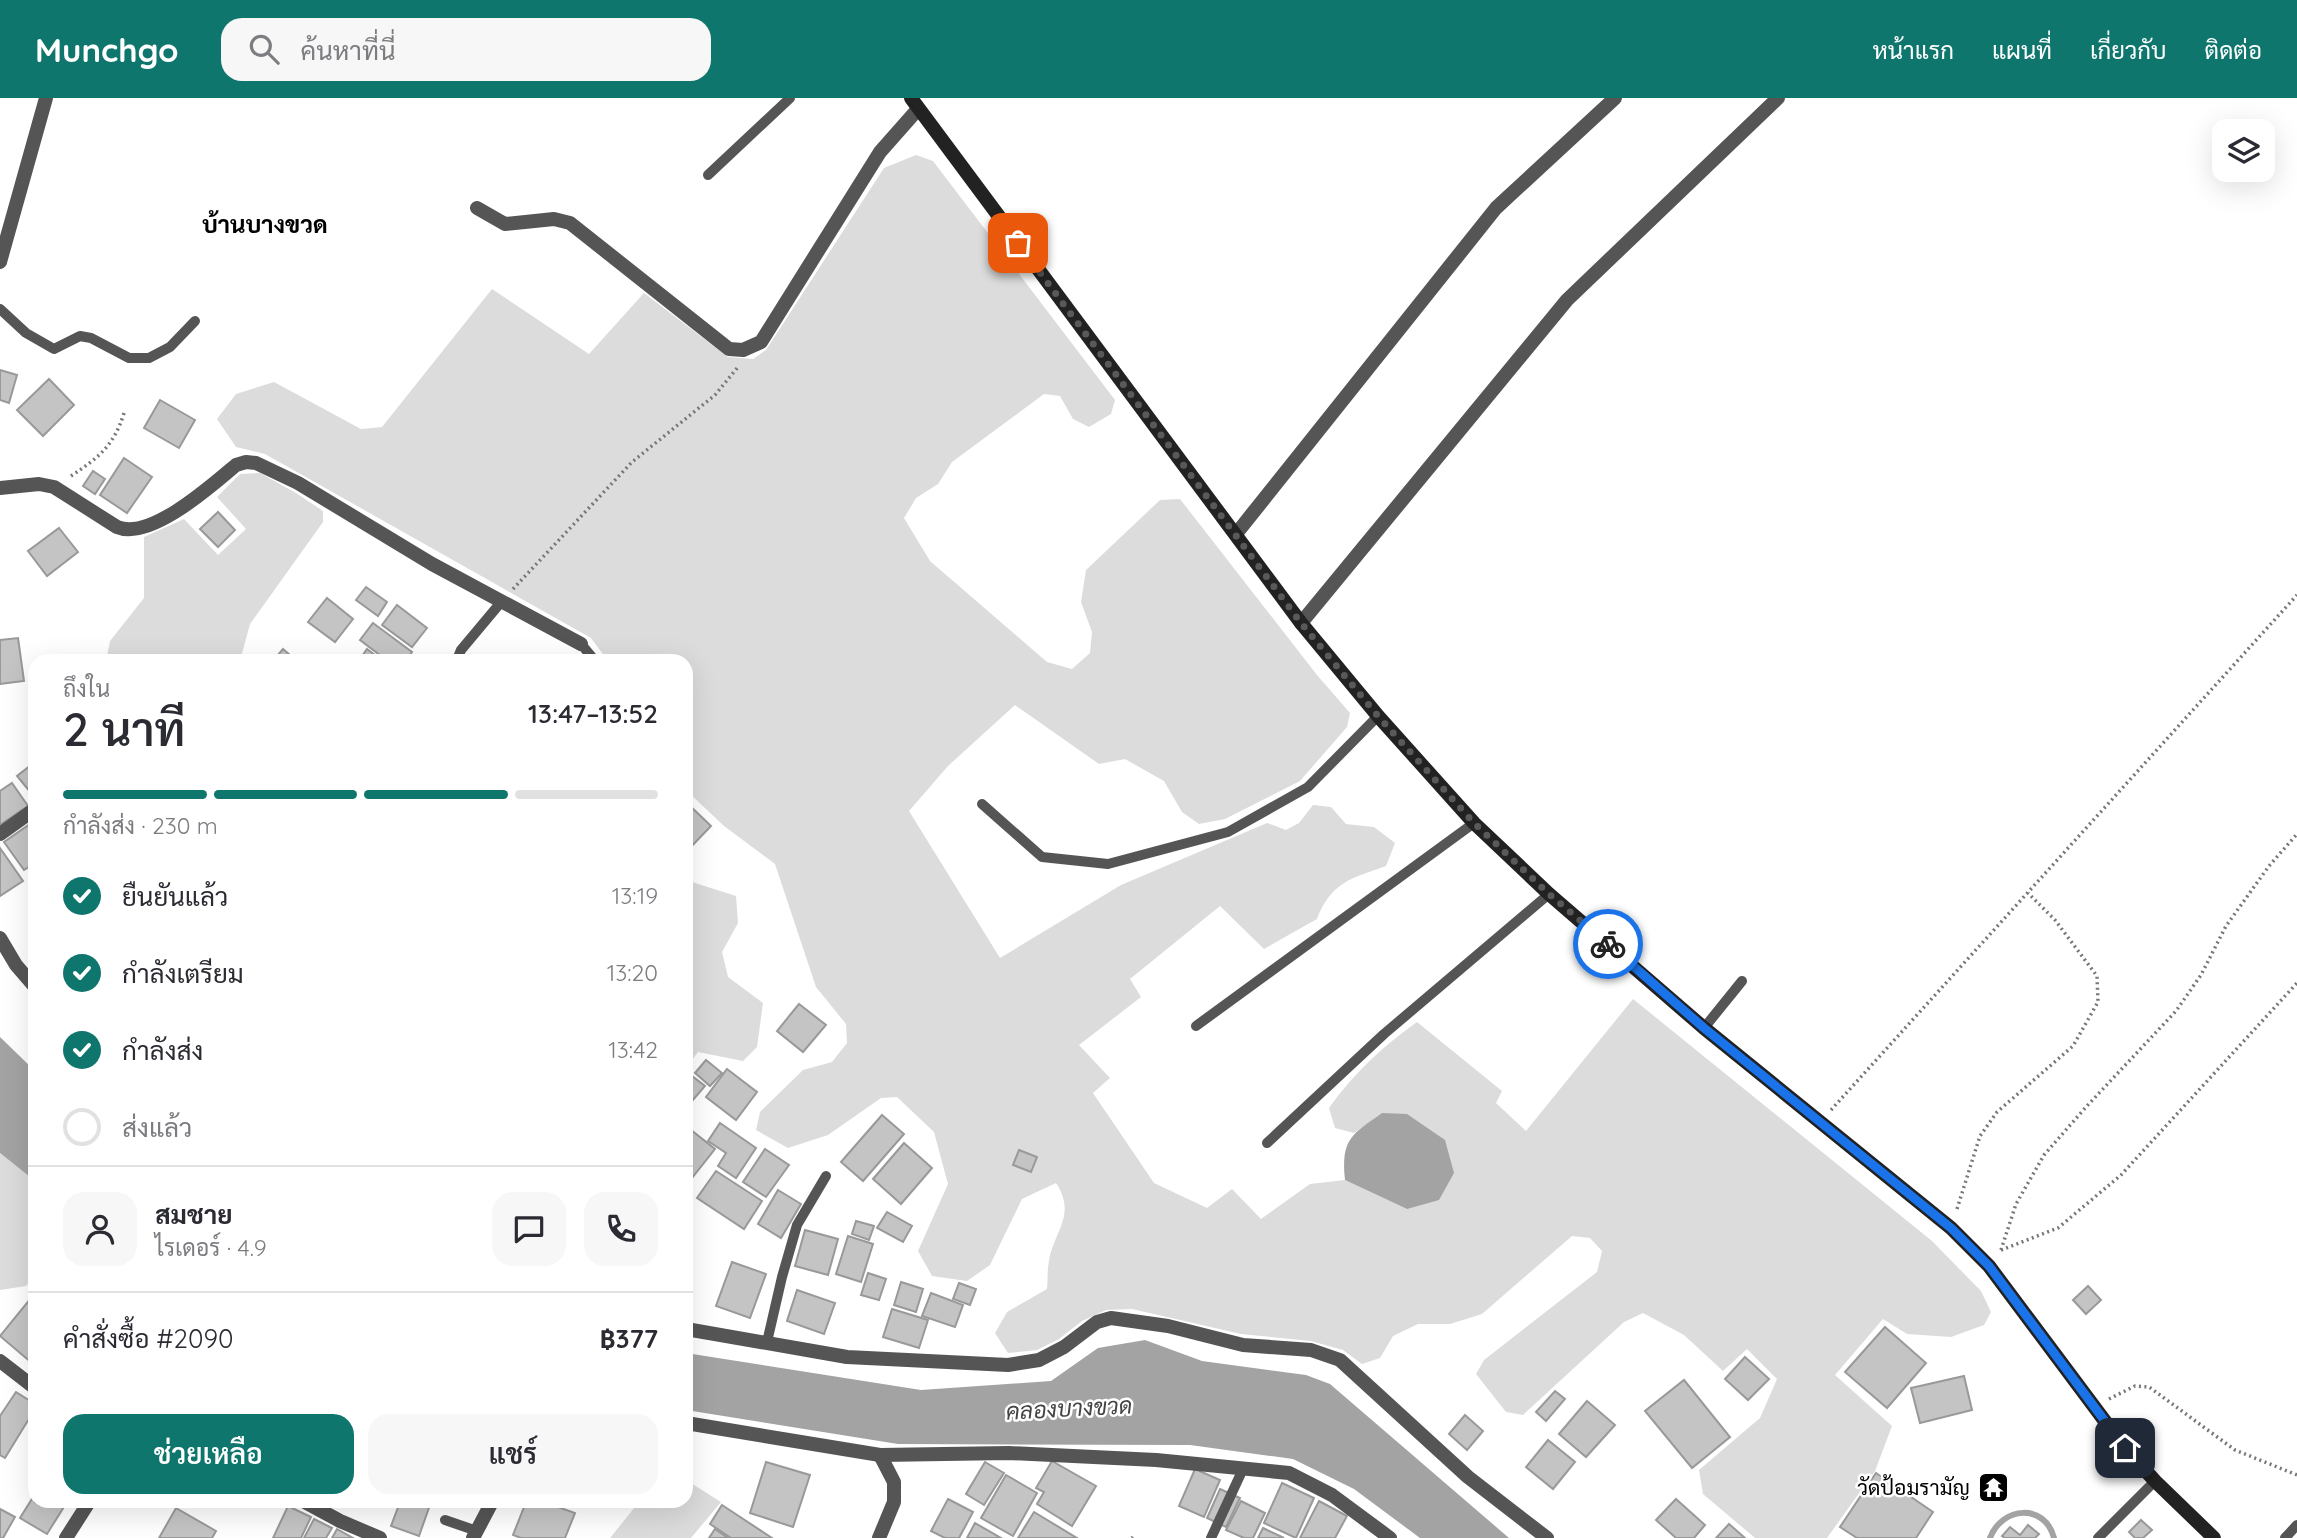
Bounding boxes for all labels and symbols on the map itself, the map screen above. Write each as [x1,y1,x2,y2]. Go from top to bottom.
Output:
district label: บ้านบางขวด [202,209,328,239]
pin [988,213,1048,273]
courier [1573,909,1643,979]
water label: คลองบางขวด [1005,1390,1133,1426]
pin [2095,1418,2155,1478]
temple icon: วัดป้อมรามัญ [1976,1470,2010,1504]
place label: วัดป้อมรามัญ [1857,1474,1970,1500]

